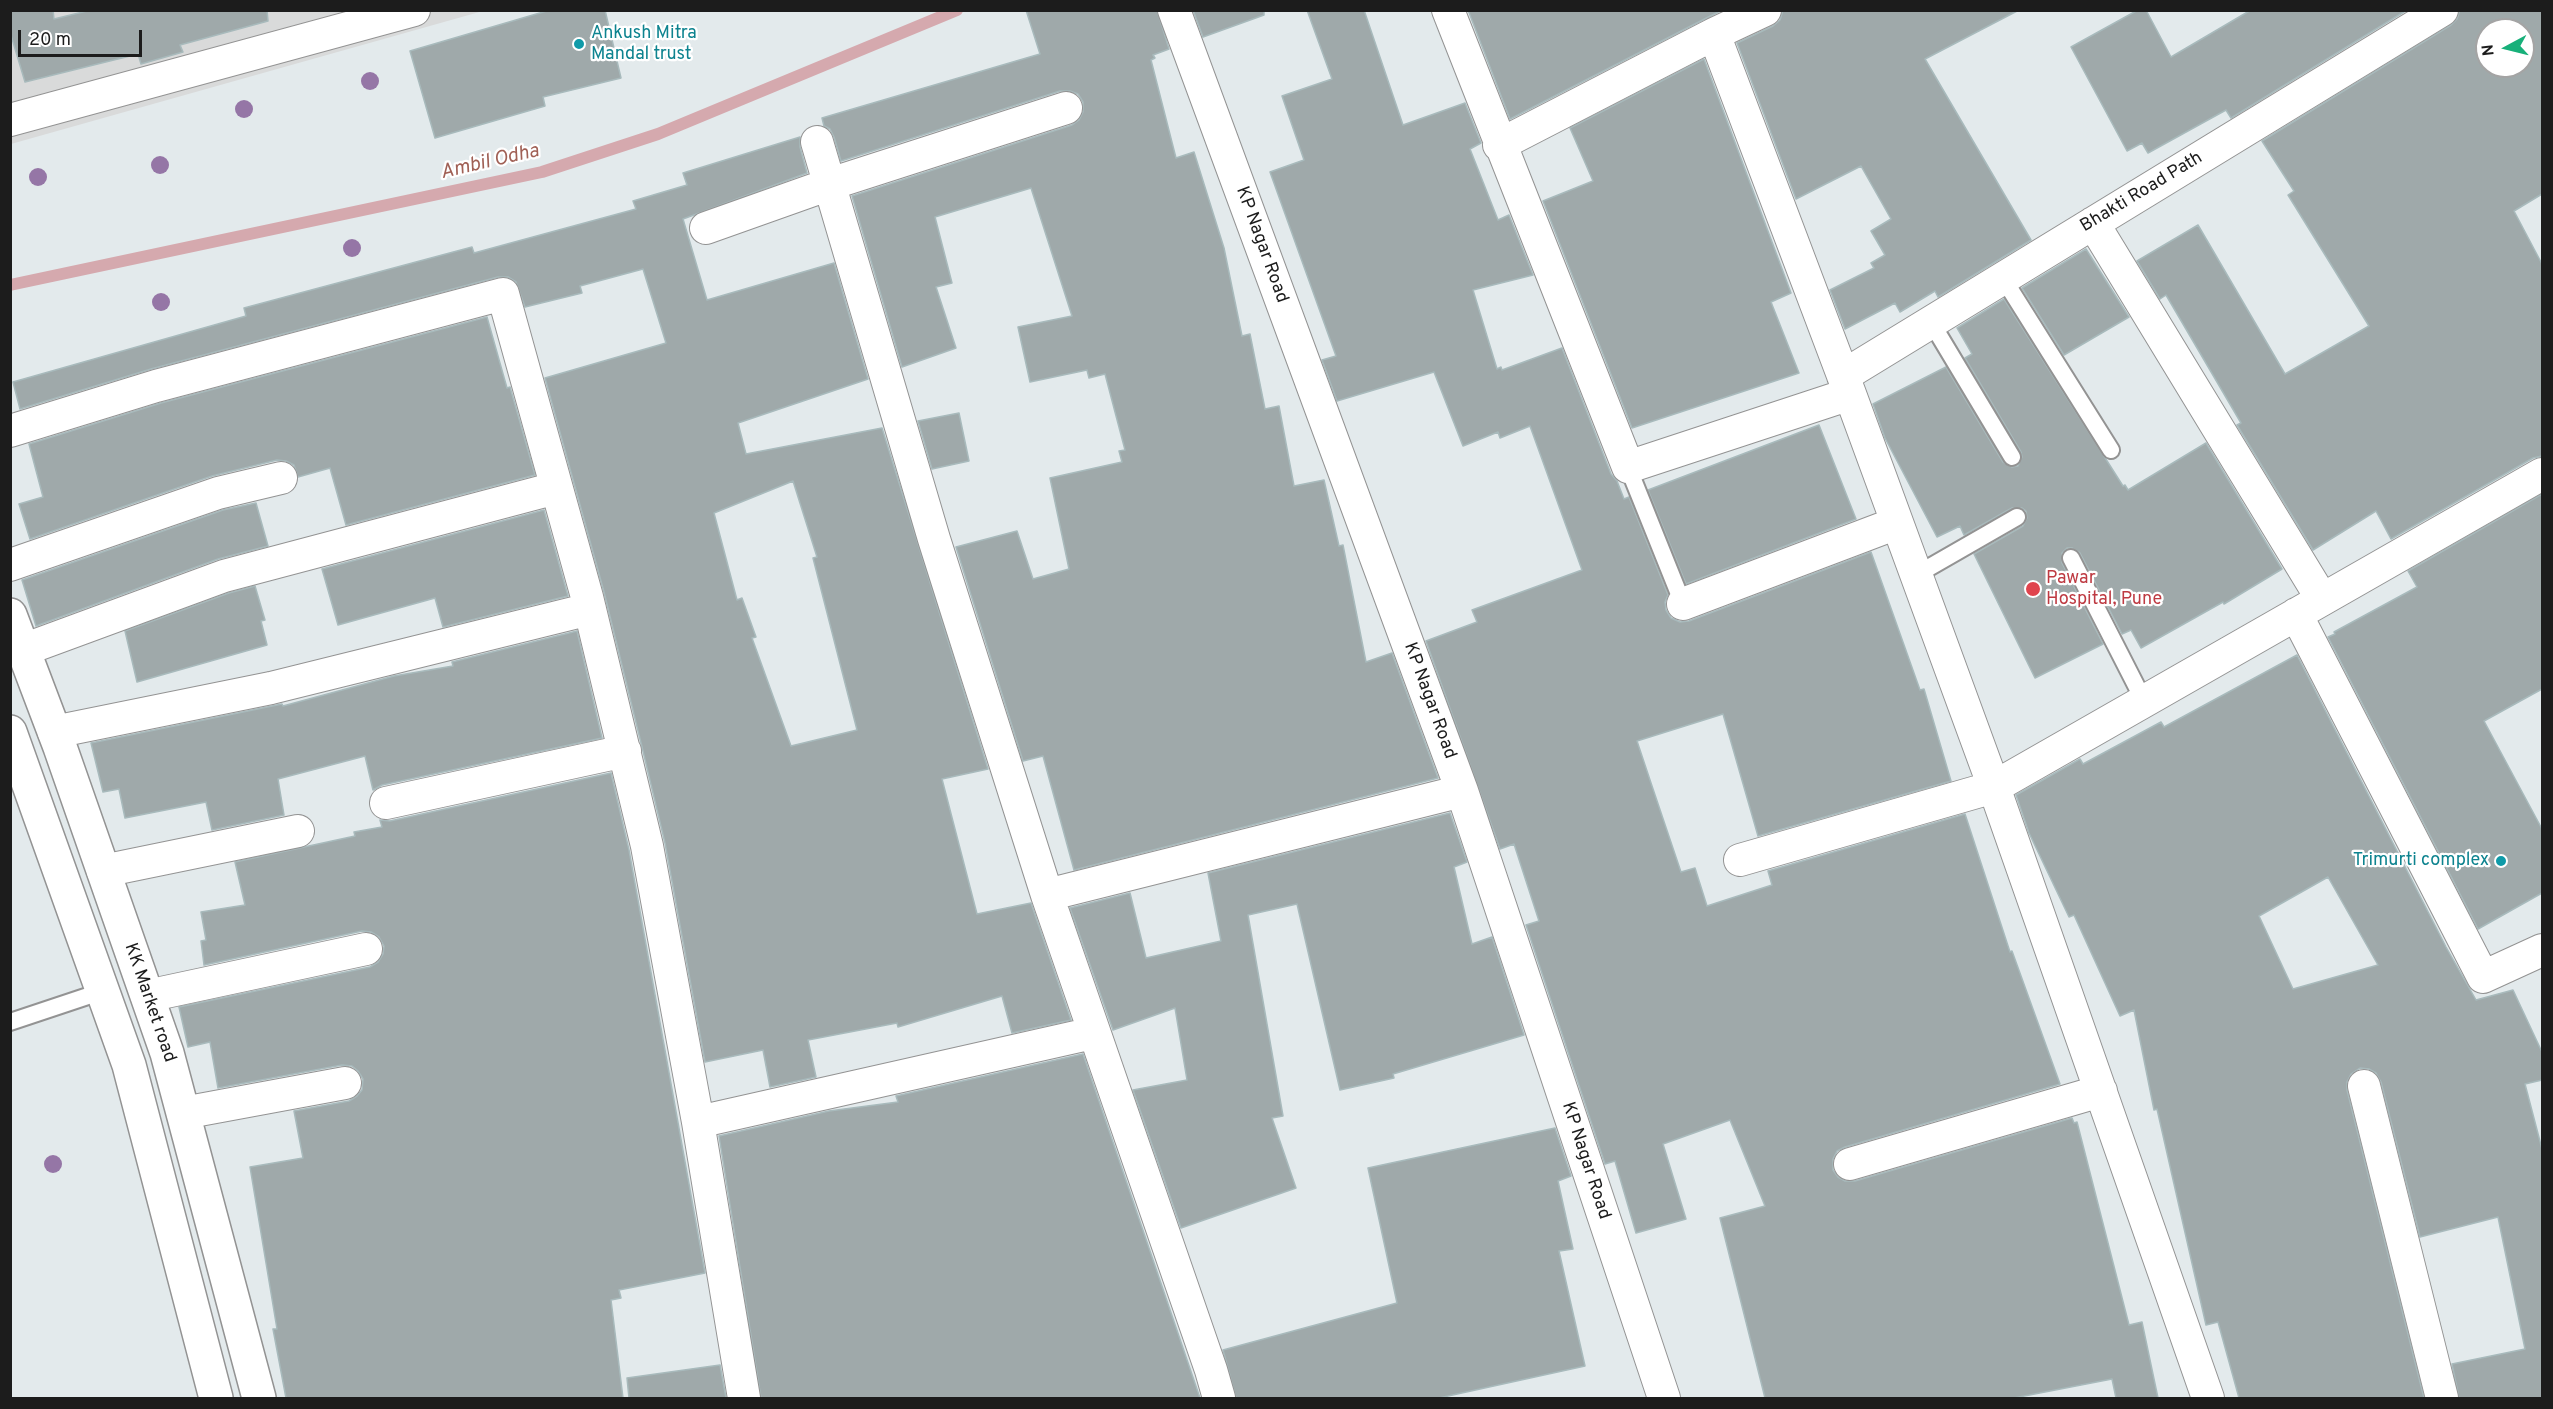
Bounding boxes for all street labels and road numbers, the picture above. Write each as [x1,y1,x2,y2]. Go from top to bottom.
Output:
street label: Bhakti Road Path [2077,148,2207,238]
street label: KP Nagar Road [1230,184,1292,306]
street label: KP Nagar Road [1398,640,1460,762]
street label: KK Market road [118,940,180,1066]
street label: KP Nagar Road [1556,1100,1614,1222]

